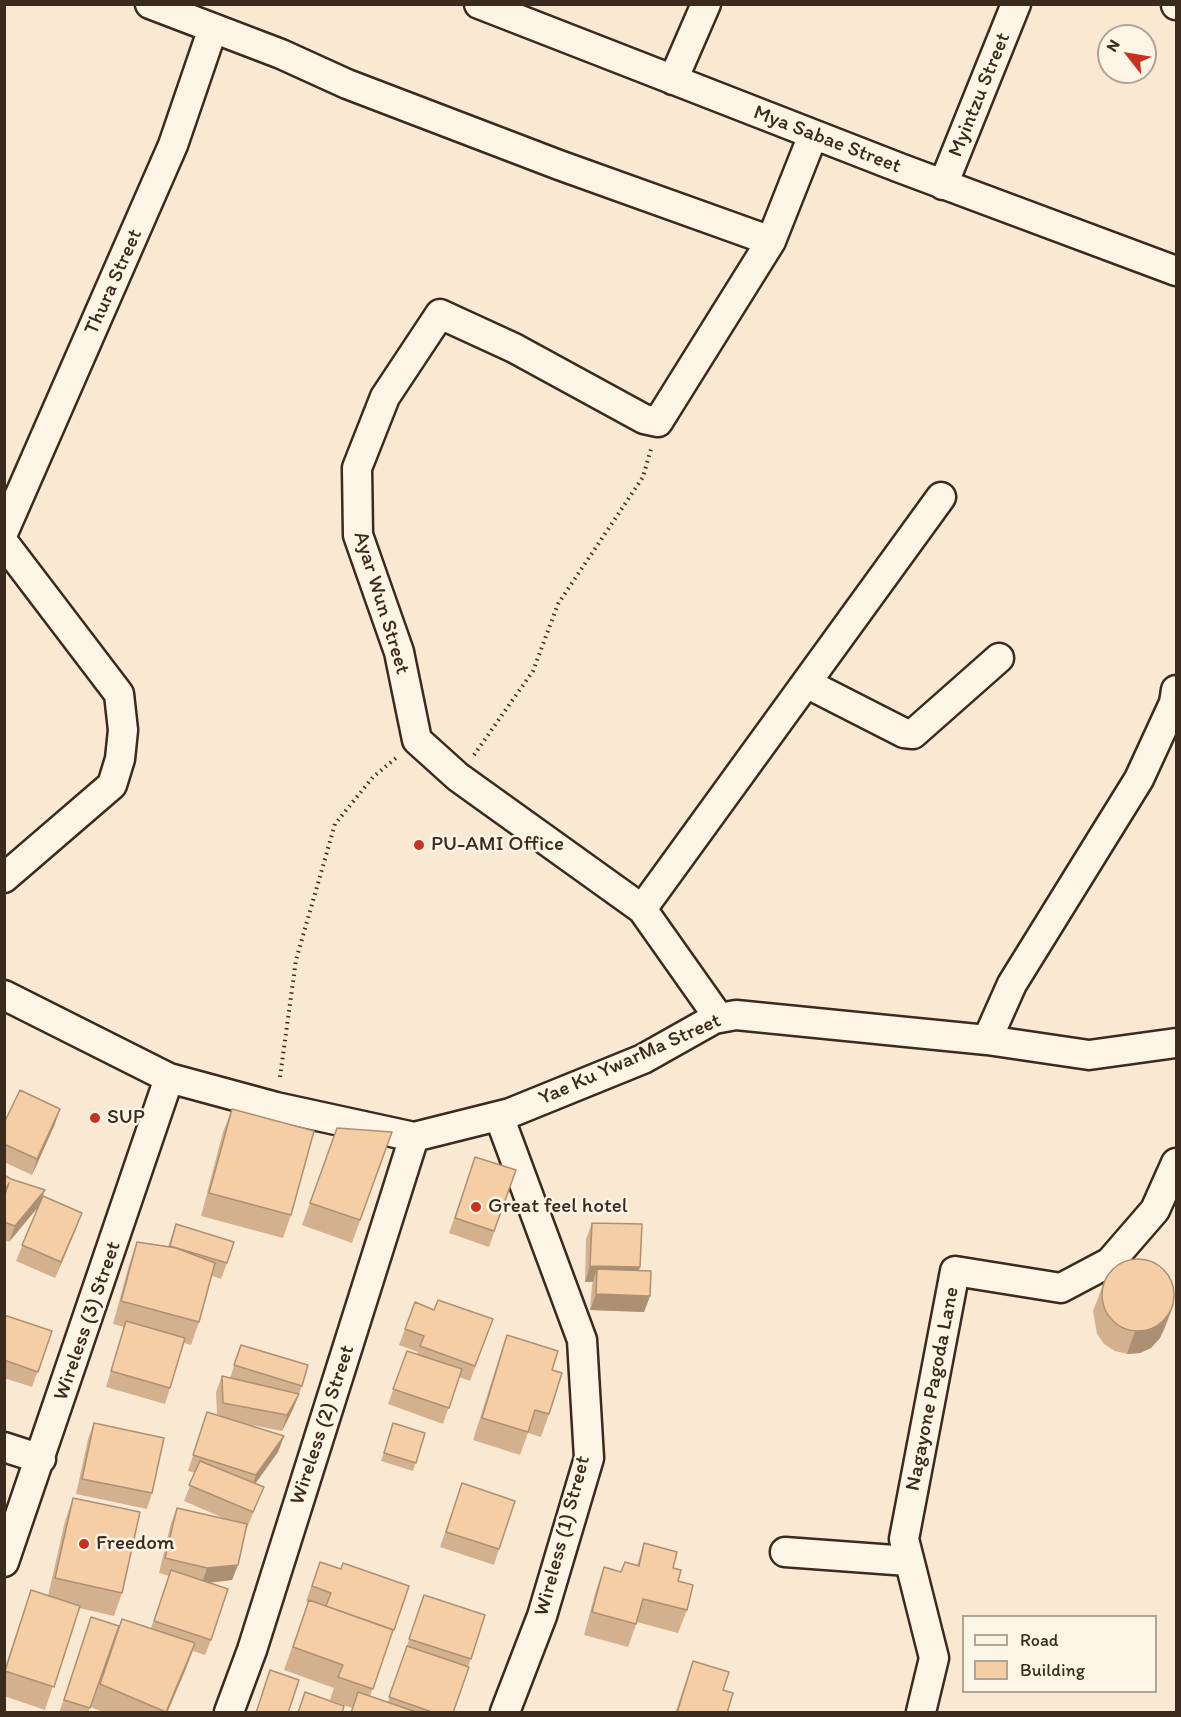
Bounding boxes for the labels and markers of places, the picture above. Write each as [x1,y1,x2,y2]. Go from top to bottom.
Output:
place label: PU-AMI Office [431,832,564,858]
marker: PU-AMI Office [412,838,426,852]
place label: SUP [107,1105,145,1131]
marker: SUP [88,1111,102,1125]
place label: Great feel hotel [488,1194,628,1220]
marker: Great feel hotel [469,1200,483,1214]
place label: Freedom [96,1531,174,1557]
marker: Freedom [77,1537,91,1551]

